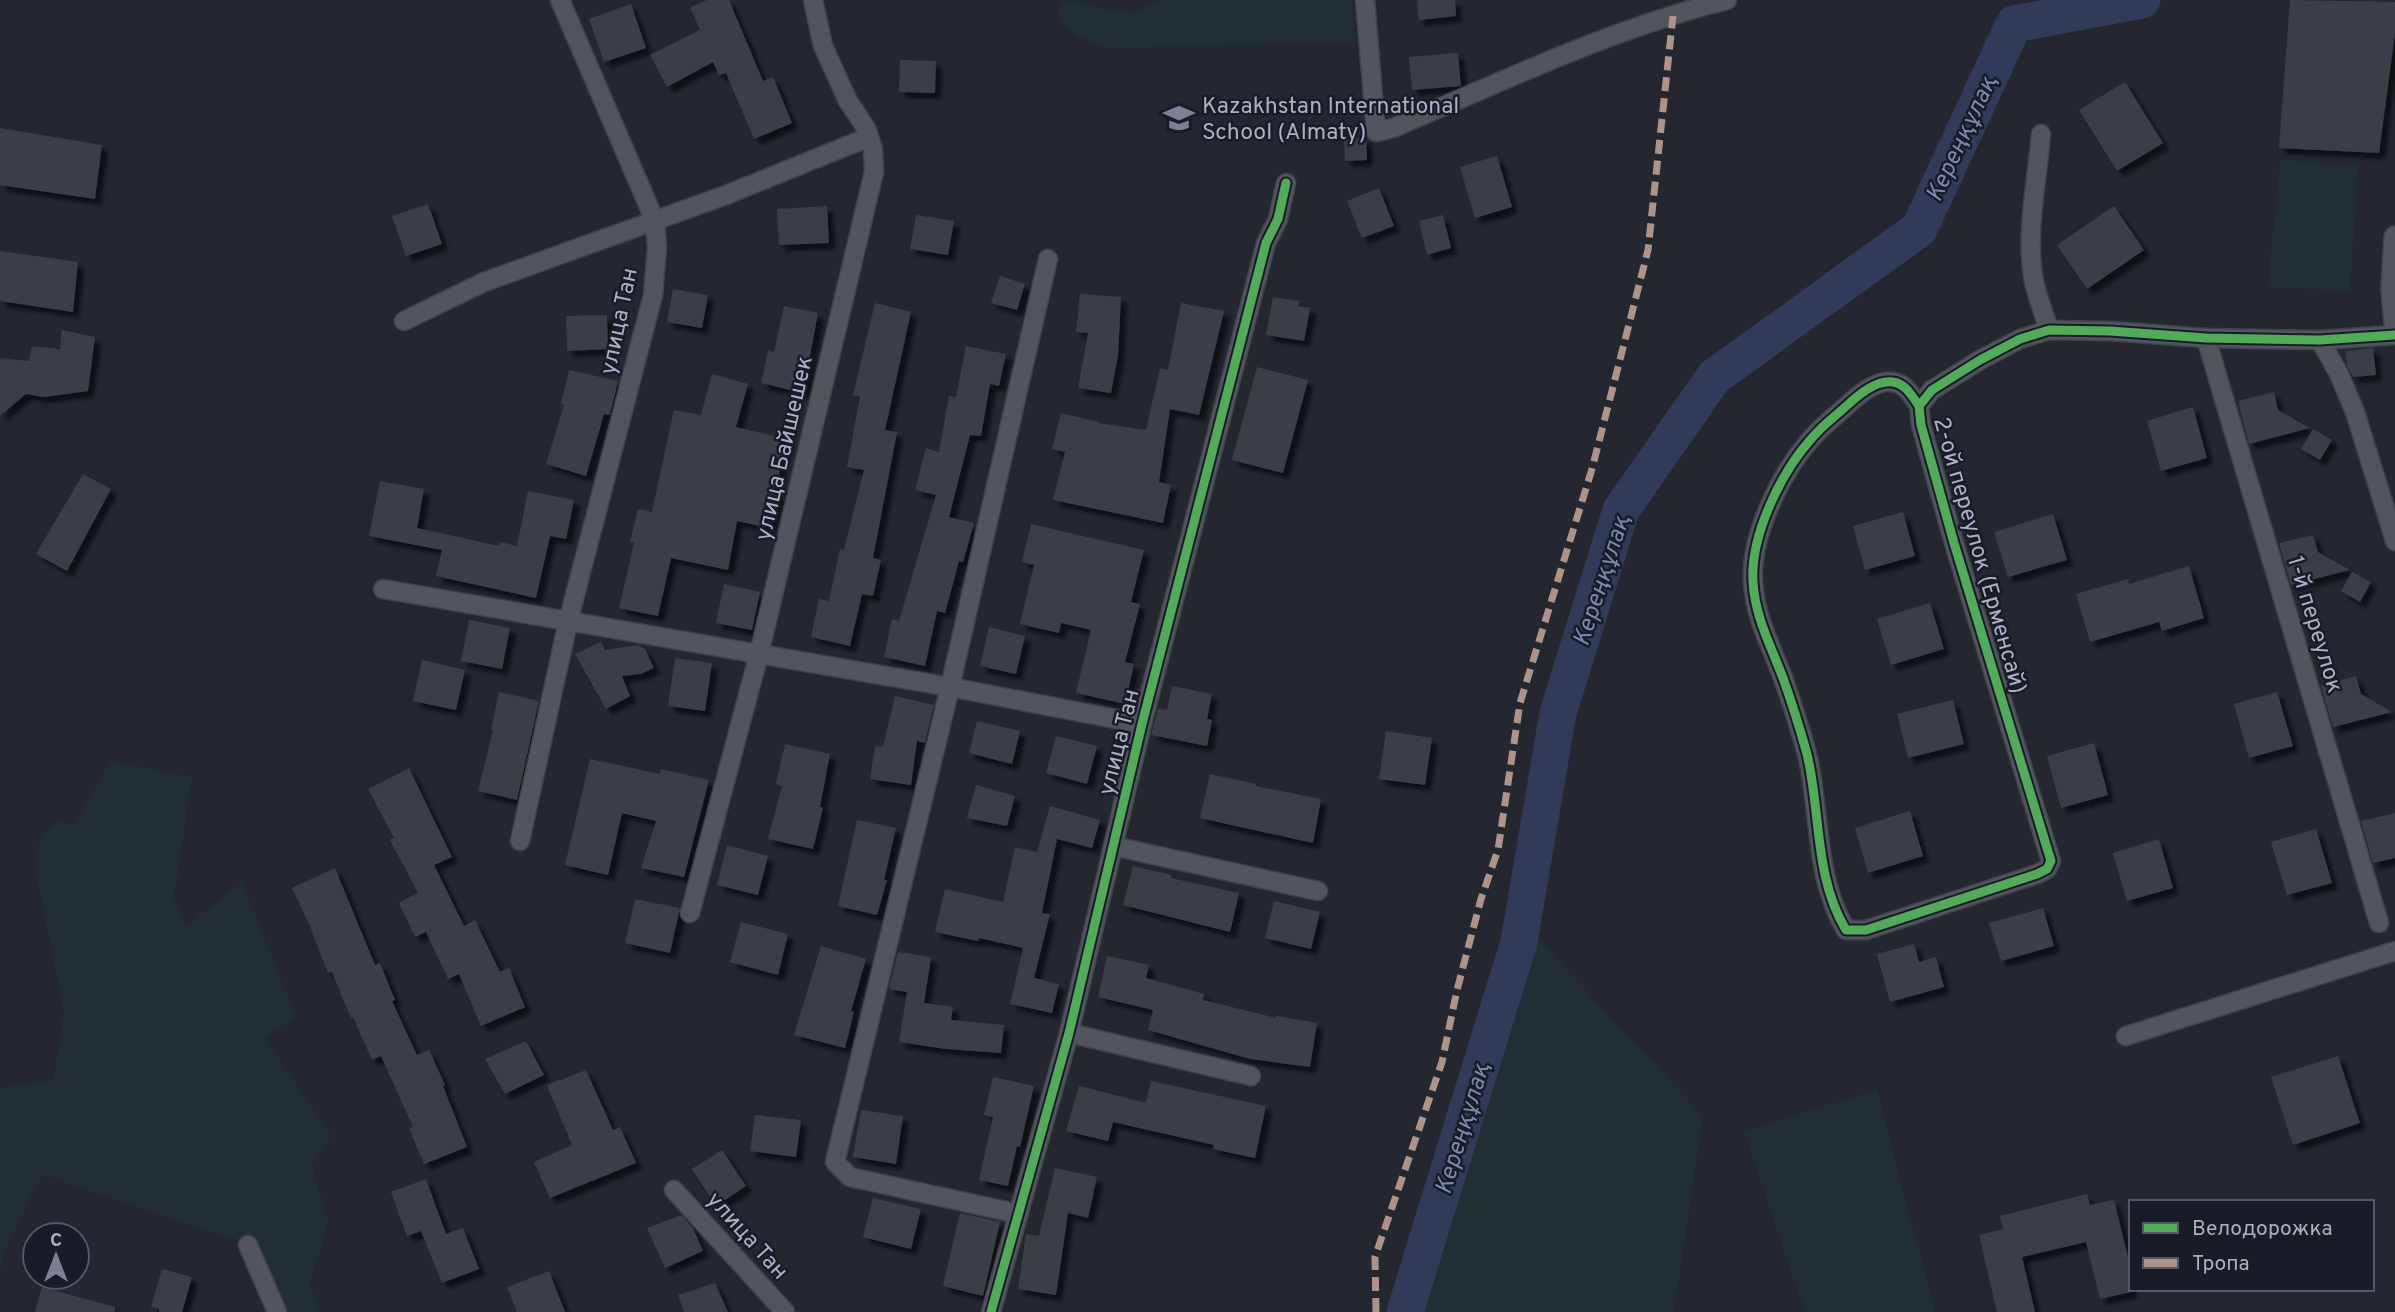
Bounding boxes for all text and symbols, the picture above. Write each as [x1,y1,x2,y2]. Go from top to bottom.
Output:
water label: Кереңқұлақ [1920,71,2005,207]
place label: Kazakhstan International School (Almaty) [1202,93,1459,148]
school or university icon: Kazakhstan International School (Almaty) [1162,101,1196,135]
street label: улица Тан [595,265,646,378]
street label: улица Байшешек [750,353,821,544]
street label: 2-ой переулок (Ерменсай) [1925,414,2032,697]
water label: Кереңқұлақ [1568,511,1638,650]
street label: 1-й переулок [2279,553,2348,697]
street label: улица Тан [1093,686,1148,799]
water label: Кереңқұлақ [1430,1059,1498,1198]
street label: улица Тан [699,1187,793,1287]
legend [2129,1200,2374,1291]
text: Велодорожка [2192,1216,2332,1243]
north arrow [21,1221,91,1291]
text: С [50,1229,62,1253]
text: Тропа [2192,1251,2250,1278]

